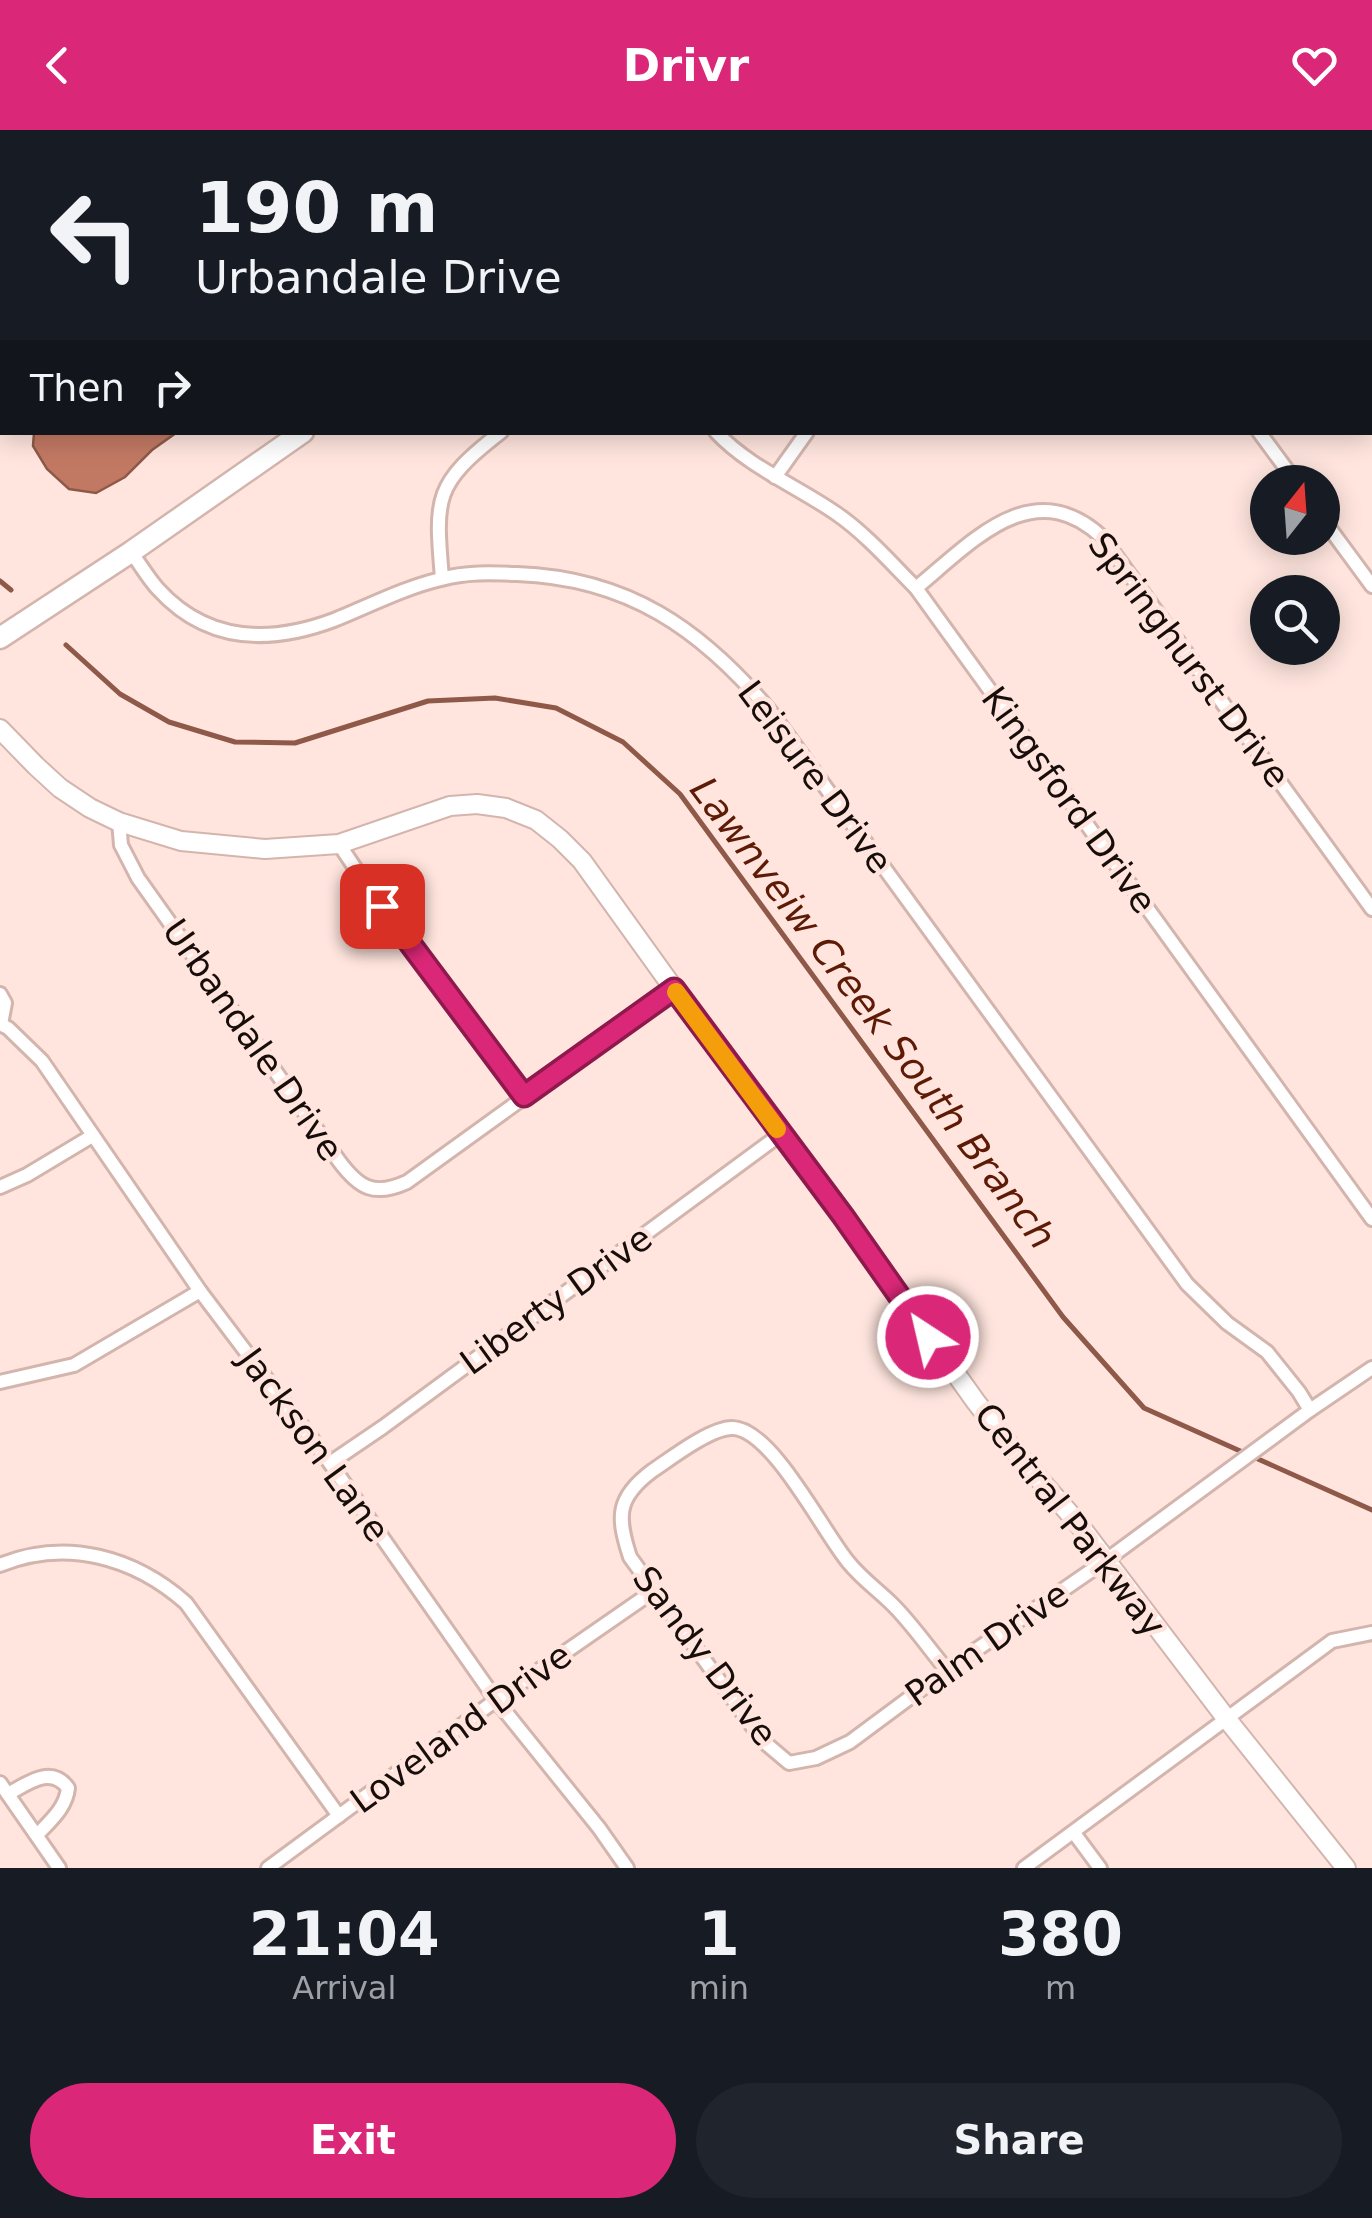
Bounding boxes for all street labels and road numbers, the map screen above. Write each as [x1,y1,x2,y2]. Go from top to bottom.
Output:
street label: Springhurst Drive [1080,525,1298,795]
street label: Leisure Drive [730,673,900,881]
street label: Kingsford Drive [974,679,1164,921]
street label: Urbandale Drive [155,912,351,1168]
street label: Liberty Drive [453,1217,659,1383]
street label: Jackson Lane [229,1339,397,1549]
street label: Central Parkway [967,1395,1173,1645]
street label: Sandy Drive [625,1559,785,1753]
street label: Palm Drive [898,1573,1076,1715]
street label: Loveland Drive [343,1635,579,1821]

